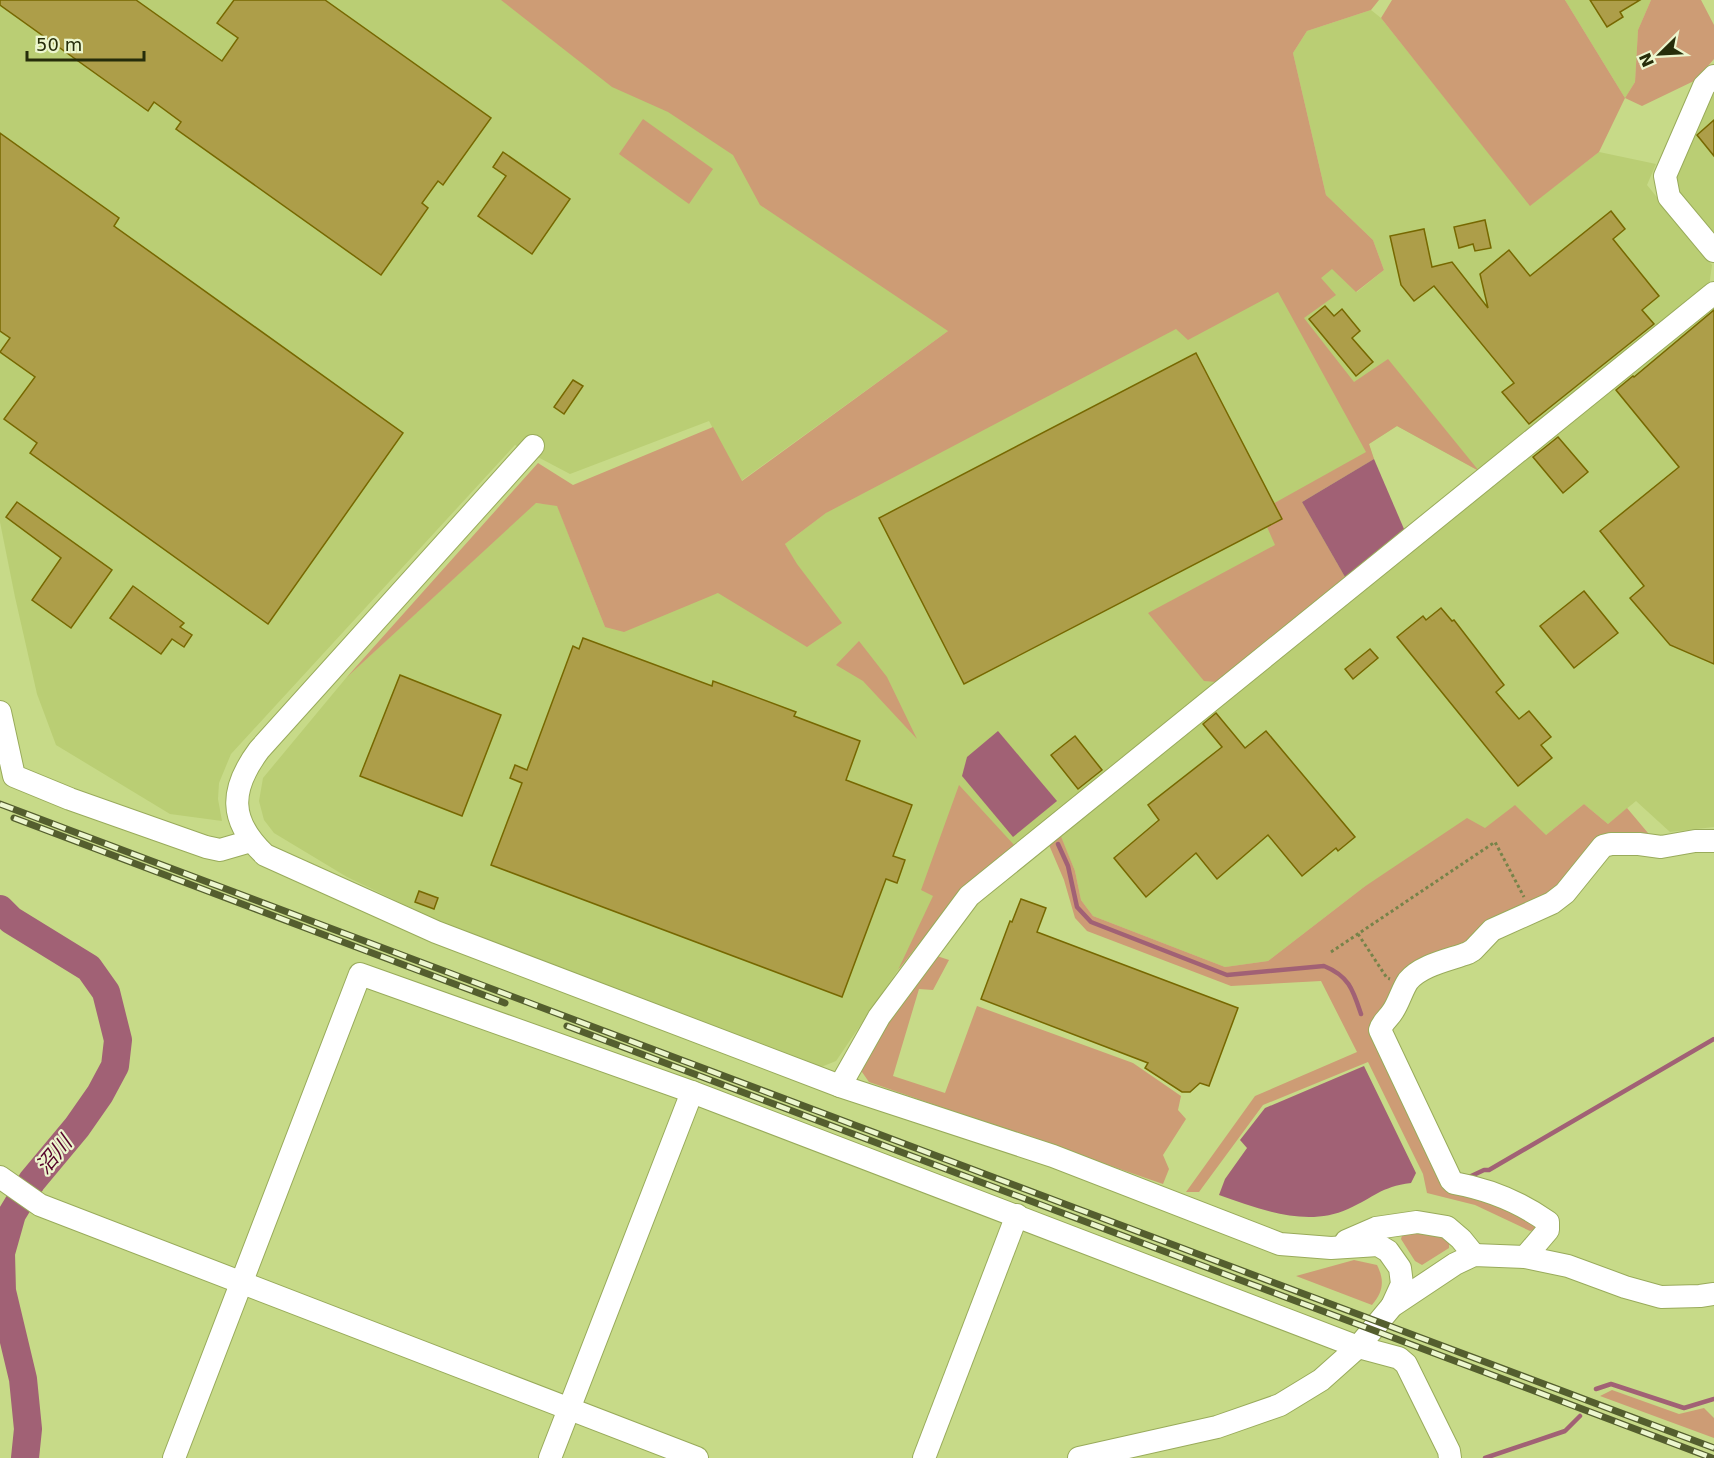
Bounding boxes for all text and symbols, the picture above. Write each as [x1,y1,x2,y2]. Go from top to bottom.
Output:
scale bar [27,24,144,62]
north arrow [1630,24,1690,84]
text: 50 m [36,34,82,55]
text: N [1635,50,1658,70]
water label: 沼川 [31,1130,78,1179]

